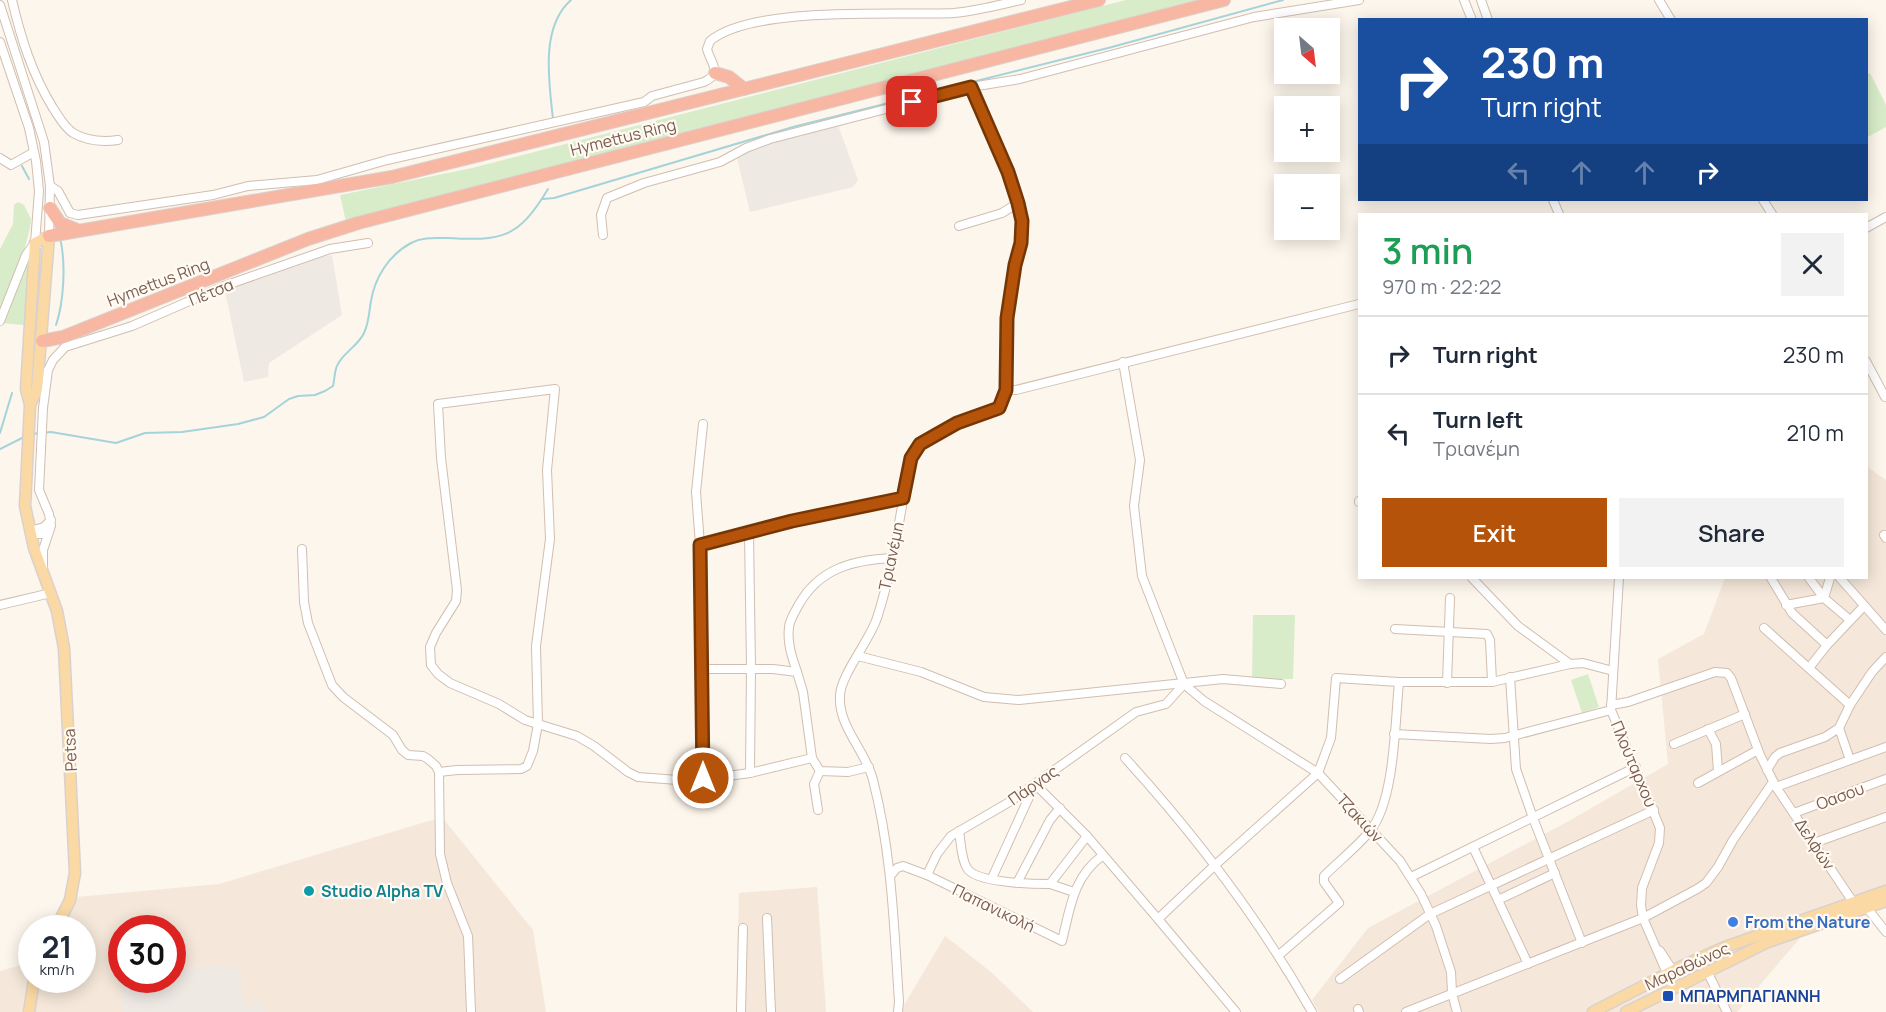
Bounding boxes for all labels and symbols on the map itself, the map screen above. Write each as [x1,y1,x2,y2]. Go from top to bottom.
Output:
north arrow [1274,18,1340,84]
pin [886,76,937,127]
street label: Hymettus Ring [568,113,678,161]
street label: Hymettus Ring [104,252,212,312]
street label: Πέτσα [185,273,237,311]
street label: Τριανέμη [873,520,909,592]
street label: Πλούταρχου [1606,717,1662,811]
street label: Petsa [58,728,82,772]
position arrow [671,746,735,810]
street label: Πάργας [1004,760,1063,810]
street label: Οασου [1813,777,1867,815]
street label: Τζακιών [1332,789,1388,847]
street label: Δελφών [1790,814,1840,874]
street label: Παπανικολή [949,879,1039,937]
place label: Studio Alpha TV [321,880,444,902]
marker: Studio Alpha TV [302,884,316,898]
place label: From the Nature [1745,911,1871,933]
speed limit sign: 30 [108,915,186,993]
marker: From the Nature [1726,915,1740,929]
street label: Μαραθώνος [1641,937,1733,995]
place label: ΜΠΑΡΜΠΑΓΙΑΝΝΗ [1680,985,1821,1007]
marker: ΜΠΑΡΜΠΑΓΙΑΝΝΗ [1661,989,1675,1003]

